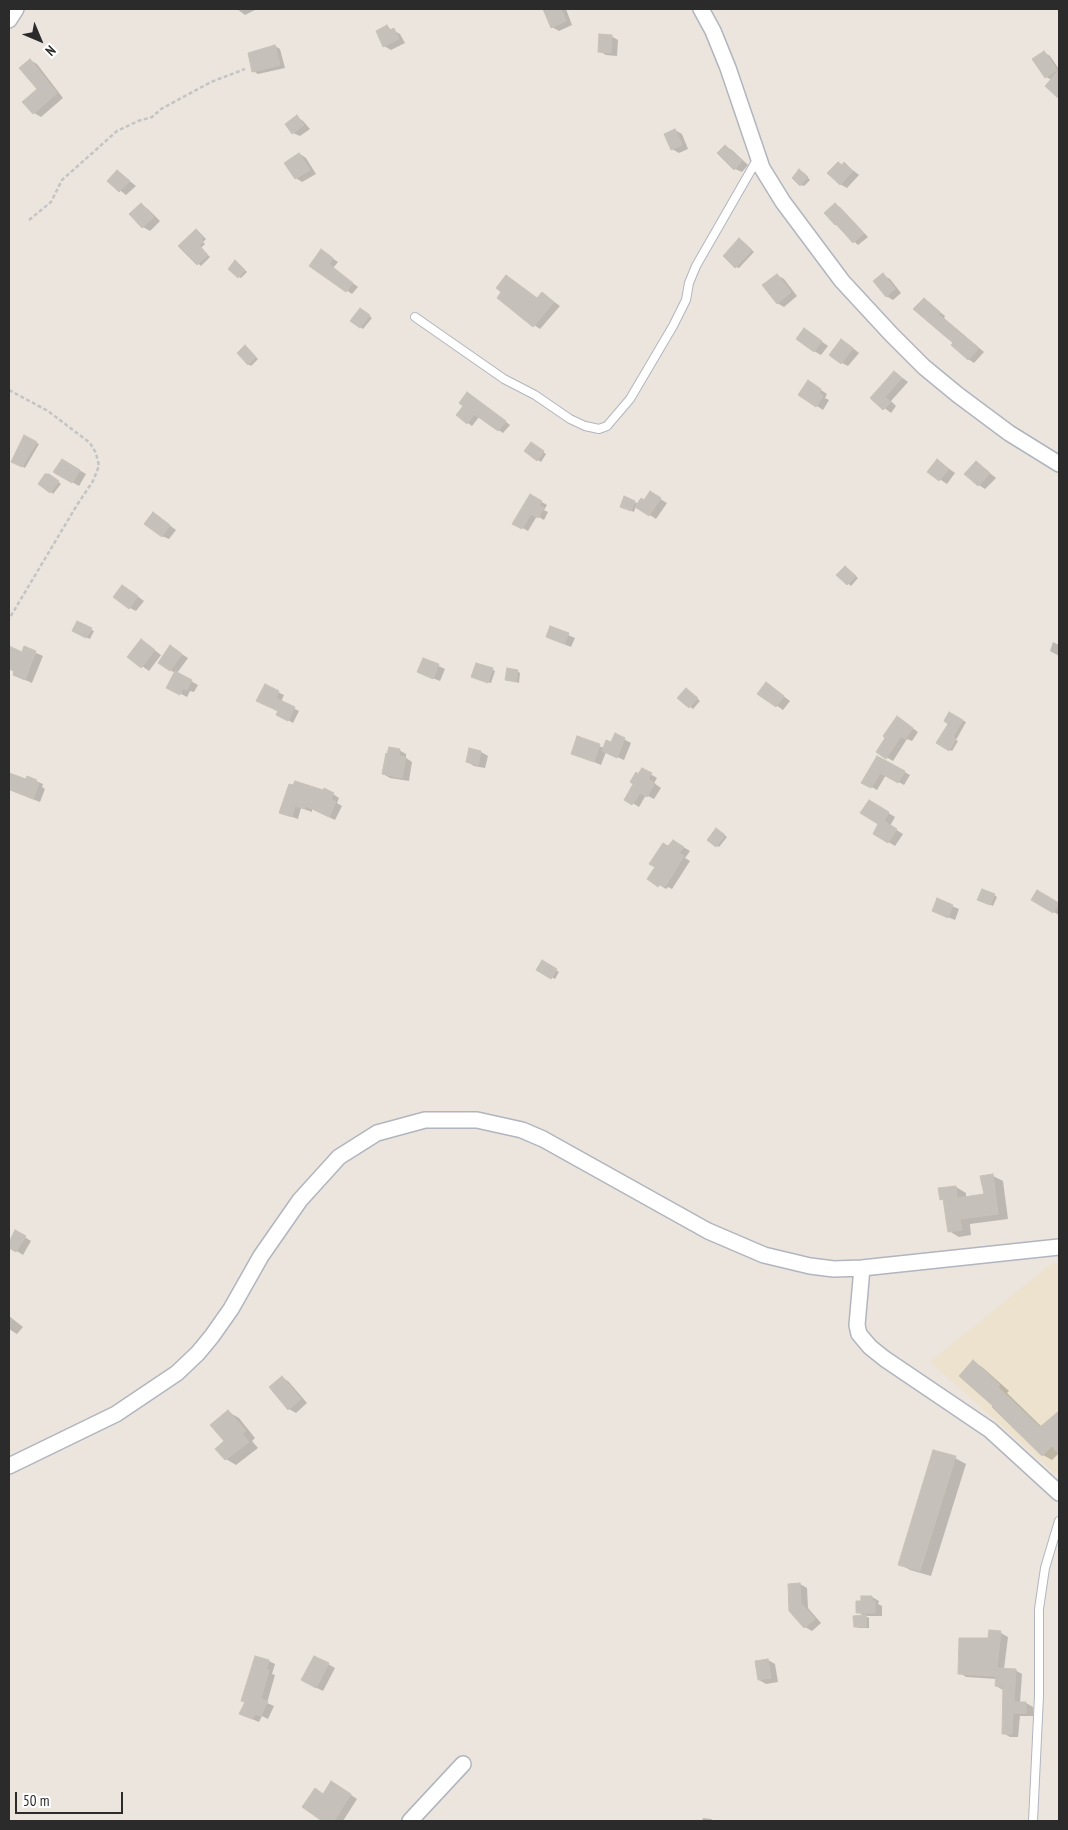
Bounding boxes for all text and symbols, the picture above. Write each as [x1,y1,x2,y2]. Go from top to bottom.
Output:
north arrow [15,15,65,65]
text: N [42,42,60,60]
scale bar [18,1782,125,1814]
text: 50 m [23,1791,49,1810]

